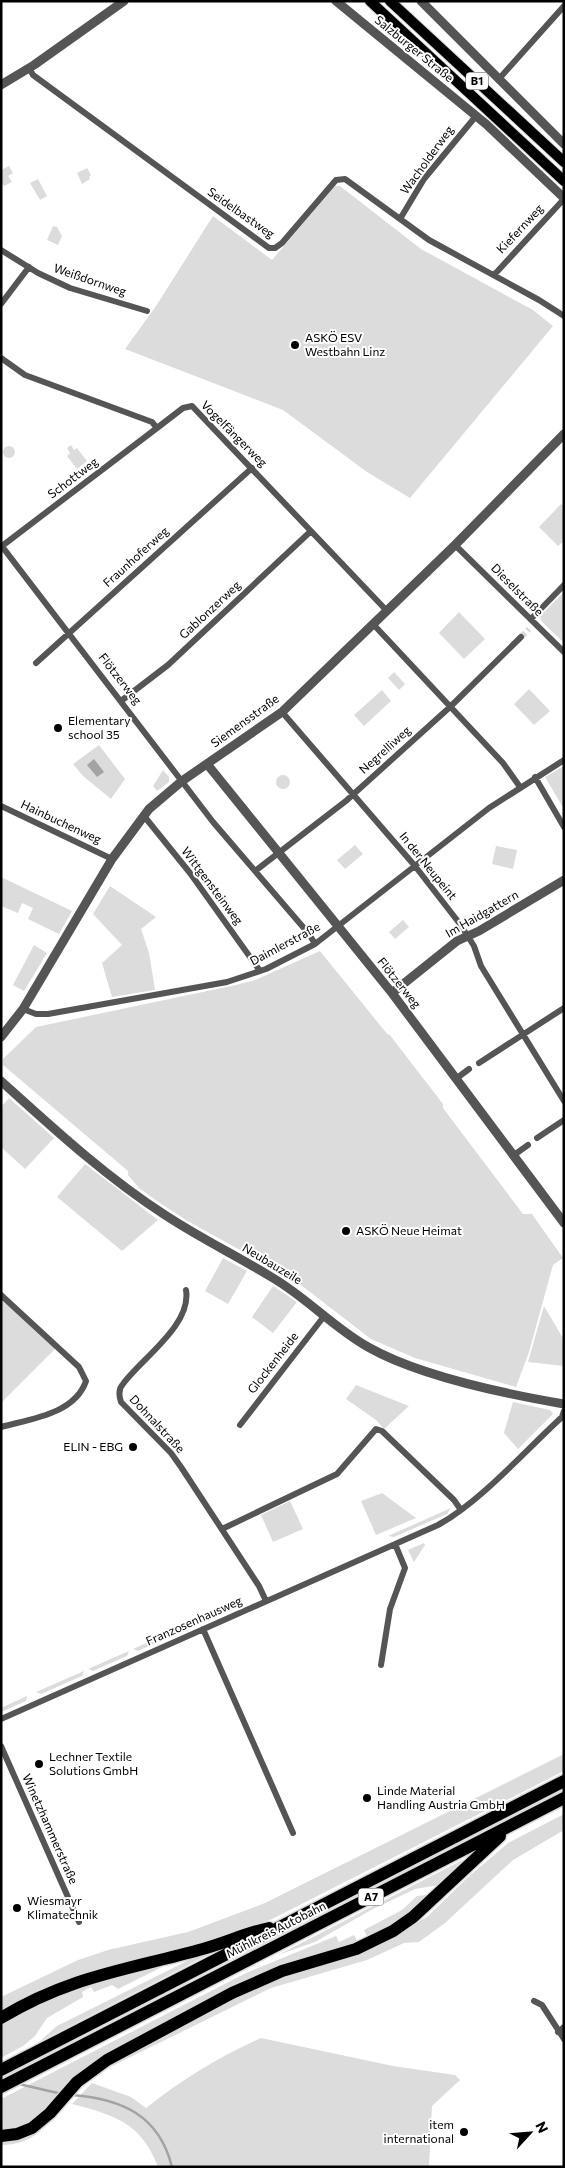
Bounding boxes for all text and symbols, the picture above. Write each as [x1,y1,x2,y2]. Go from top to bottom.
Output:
street label: Salzburger Straße [372,12,457,84]
road number: B1 [466,72,488,90]
street label: Wacholderweg [397,122,456,196]
street label: Seidelbastweg [205,184,278,241]
street label: Kiefernweg [493,201,546,256]
street label: Weißdornweg [52,260,129,298]
place label: ASKÖ ESV Westbahn Linz [305,330,385,358]
marker: ASKÖ ESV Westbahn Linz [289,339,301,351]
street label: Vogelfängerweg [199,397,271,470]
street label: Schottweg [45,454,101,501]
street label: Fraunhoferweg [100,523,171,589]
street label: Dieselstraße [489,560,547,618]
street label: Gablonzerweg [176,577,243,641]
street label: Flötzerweg [96,650,145,707]
street label: Siemensstraße [208,691,281,750]
place label: Elementary school 35 [68,713,130,741]
marker: Elementary school 35 [52,722,64,734]
street label: Negrelliweg [356,722,413,776]
street label: Hainbuchenweg [19,796,104,846]
street label: In der Neupeint [397,829,460,902]
street label: Wittgensteinweg [179,844,247,927]
street label: Im Haidgattern [443,887,520,940]
street label: Daimlerstraße [247,919,322,968]
street label: Flötzerweg [375,954,425,1011]
place label: ASKÖ Neue Heimat [356,1223,462,1237]
marker: ASKÖ Neue Heimat [340,1225,352,1237]
street label: Neubauzeile [240,1240,305,1286]
street label: Glockenheide [244,1329,300,1396]
street label: Dohnalstraße [127,1391,188,1455]
place label: ELIN - EBG [63,1439,123,1453]
marker: ELIN - EBG [127,1441,139,1453]
street label: Franzosenhausweg [143,1592,244,1648]
place label: Lechner Textile Solutions GmbH [49,1749,138,1777]
marker: Lechner Textile Solutions GmbH [33,1758,45,1770]
street label: Winetzhammerstraße [20,1771,82,1886]
place label: Linde Material Handling Austria GmbH [377,1783,505,1811]
marker: Linde Material Handling Austria GmbH [361,1792,373,1804]
road number: A7 [358,1888,384,1905]
place label: Wiesmayr Klimatechnik [27,1893,99,1921]
street label: Mühlkreis Autobahn [223,1898,328,1960]
marker: Wiesmayr Klimatechnik [11,1902,23,1914]
north arrow [505,2108,555,2158]
place label: item international [384,2117,454,2145]
text: N [532,2119,552,2136]
marker: item international [458,2126,470,2138]

